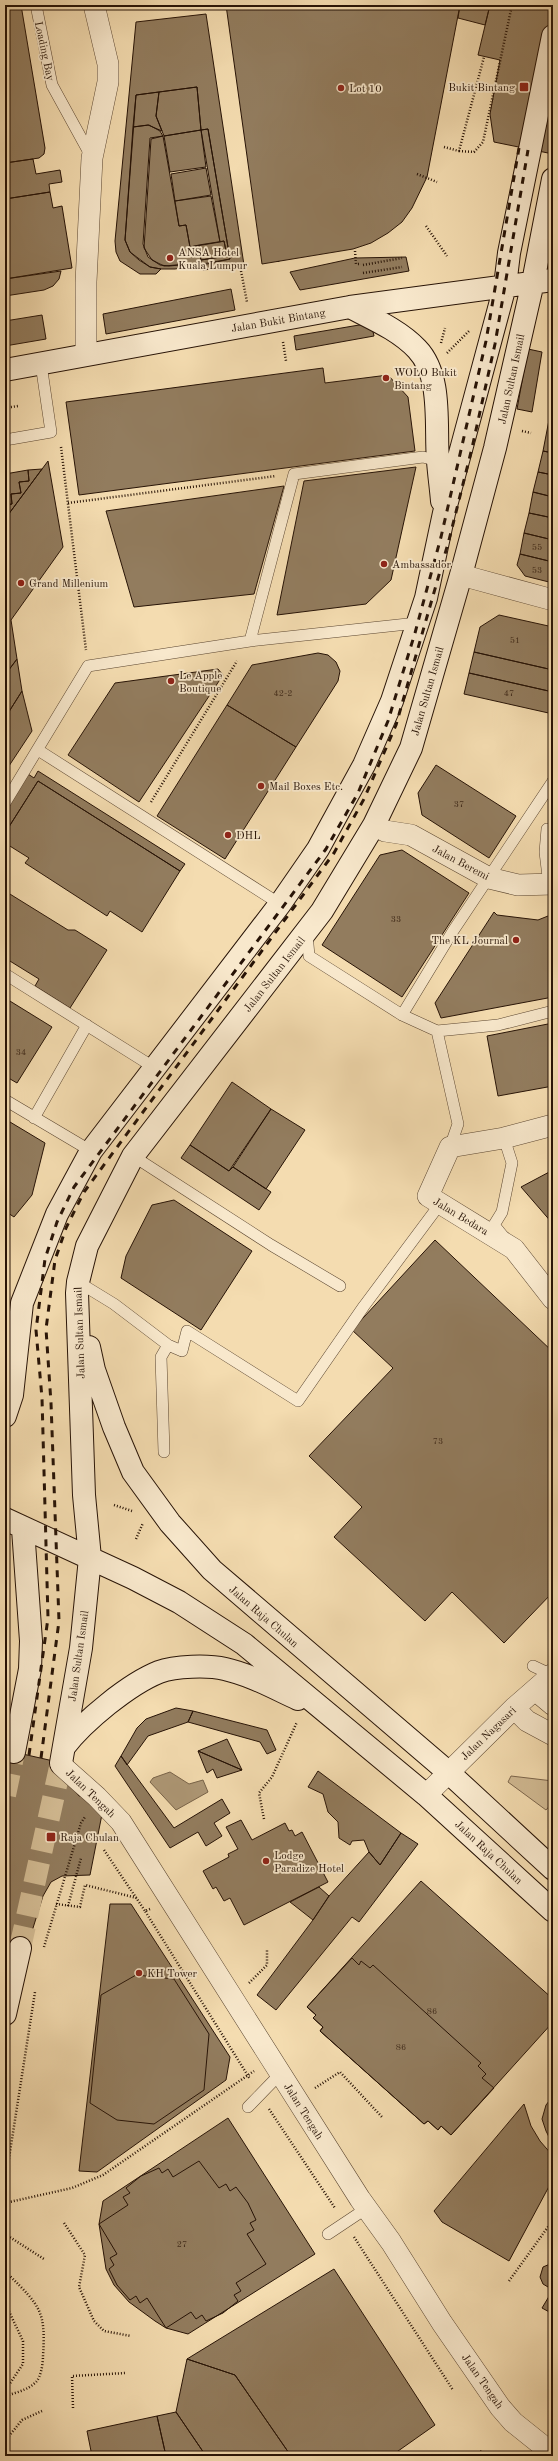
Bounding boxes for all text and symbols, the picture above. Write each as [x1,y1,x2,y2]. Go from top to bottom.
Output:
street label: Loading Bay [32,21,55,82]
marker: Bukit Bintang [518,81,530,93]
marker: Lot 10 [336,83,346,93]
place label: Bukit Bintang [448,83,515,94]
place label: Lot 10 [349,84,382,95]
place label: ANSA Hotel Kuala Lumpur [178,248,248,272]
marker: ANSA Hotel Kuala Lumpur [165,253,175,263]
street label: Jalan Bukit Bintang [230,308,326,335]
street label: Jalan Sultan Ismail [498,333,527,425]
place label: WOLO Bukit Bintang [394,368,457,392]
marker: WOLO Bukit Bintang [381,373,391,383]
house number: 55 [532,543,542,552]
marker: Ambassador [379,559,389,569]
place label: Ambassador [392,560,451,571]
house number: 53 [532,566,542,575]
marker: Grand Millenium [16,578,26,588]
place label: Grand Millenium [29,579,109,590]
house number: 51 [510,636,520,645]
street label: Jalan Sultan Ismail [410,646,446,737]
place label: Le Apple Boutique [179,671,222,695]
marker: Le Apple Boutique [166,676,176,686]
house number: 42-2 [274,689,293,698]
house number: 47 [504,689,514,698]
marker: Mail Boxes Etc. [256,781,266,791]
place label: Mail Boxes Etc. [269,782,343,793]
house number: 37 [454,800,464,809]
marker: DHL [223,830,233,840]
place label: DHL [236,831,261,842]
street label: Jalan Beremi [430,844,491,883]
house number: 33 [391,915,401,924]
street label: Jalan Sultan Ismail [243,935,308,1015]
marker: The KL Journal [511,935,521,945]
place label: The KL Journal [431,936,508,947]
house number: 34 [16,1048,26,1057]
street label: Jalan Bedara [431,1196,490,1238]
street label: Jalan Sultan Ismail [73,1287,88,1379]
house number: 73 [433,1437,443,1446]
street label: Jalan Raja Chulan [226,1584,300,1650]
street label: Jalan Sultan Ismail [68,1610,91,1703]
street label: Jalan Nagasari [459,1705,519,1763]
street label: Jalan Tengah [63,1768,117,1820]
street label: Jalan Raja Chulan [452,1819,524,1887]
marker: Raja Chulan [45,1831,57,1843]
place label: Raja Chulan [60,1833,119,1844]
place label: Lodge Paradize Hotel [274,1851,344,1875]
marker: Lodge Paradize Hotel [261,1856,271,1866]
marker: KH Tower [134,1968,144,1978]
place label: KH Tower [147,1969,198,1980]
house number: 86 [427,2007,437,2016]
house number: 86 [396,2043,406,2052]
street label: Jalan Tengah [281,2082,324,2142]
house number: 27 [177,2240,187,2249]
street label: Jalan Tengah [459,2352,505,2411]

